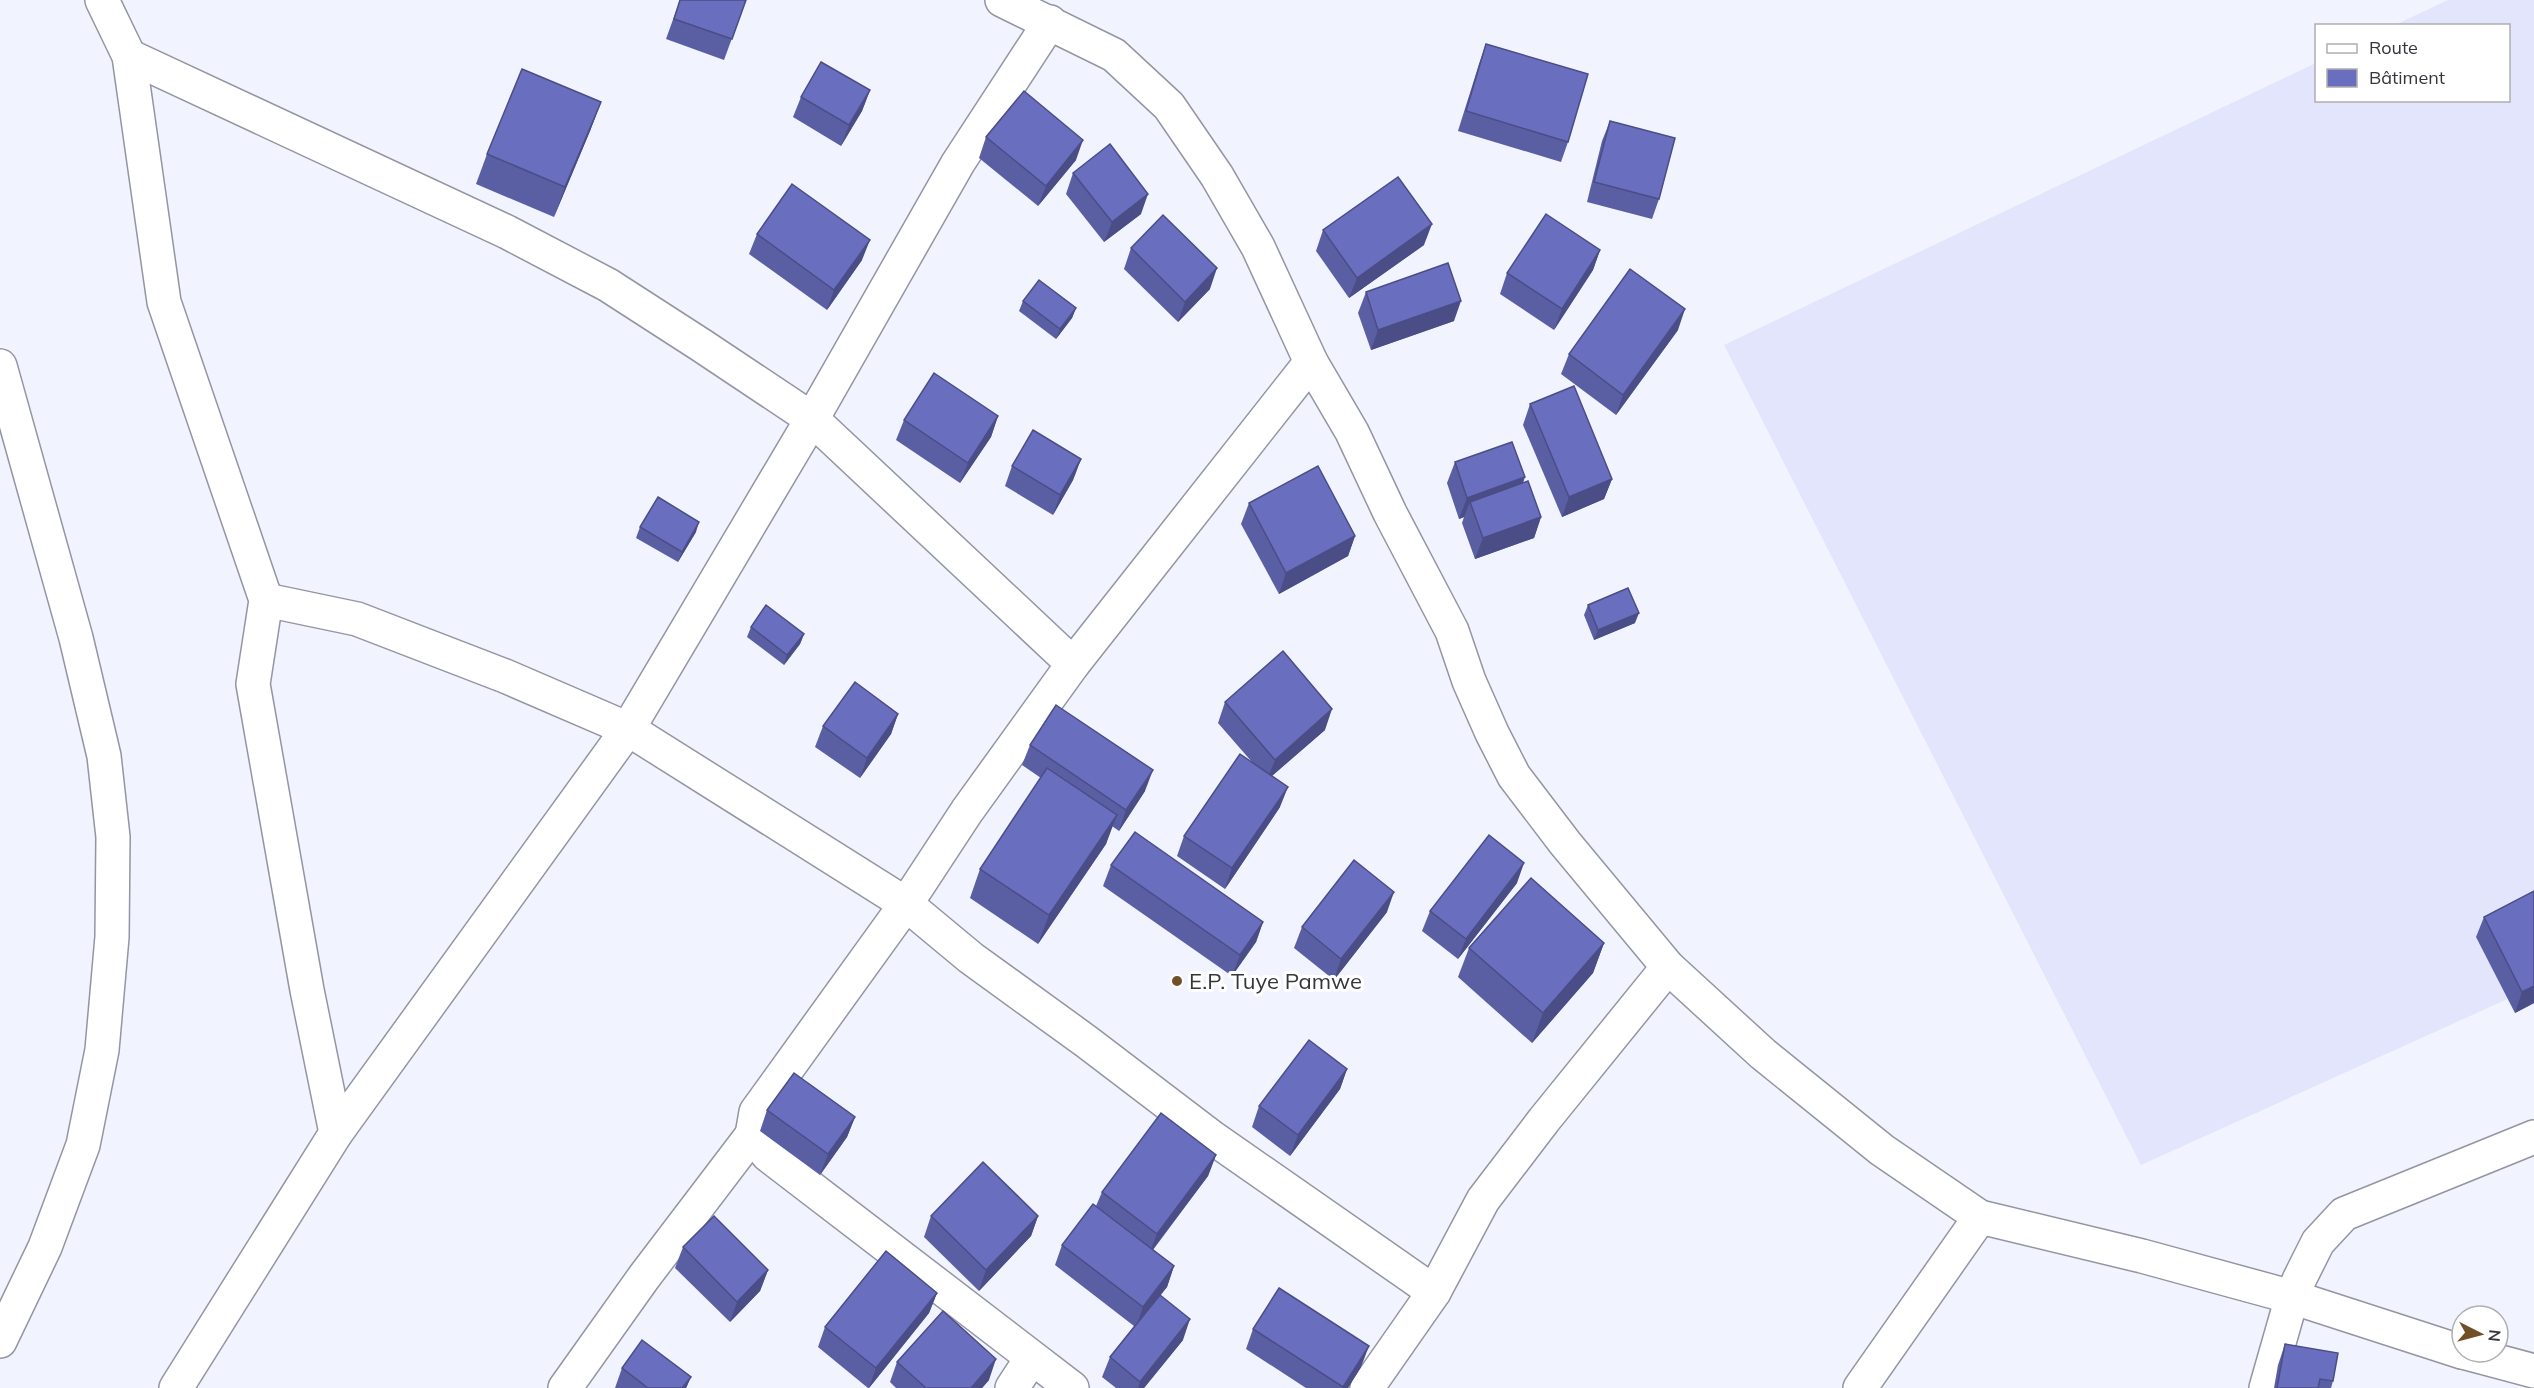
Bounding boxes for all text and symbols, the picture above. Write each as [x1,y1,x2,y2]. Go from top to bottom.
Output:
legend [2315,24,2510,102]
text: Route [2369,36,2418,59]
text: Bâtiment [2369,66,2445,89]
place label: E.P. Tuye Pamwe [1189,967,1362,995]
marker: E.P. Tuye Pamwe [1170,974,1184,988]
north arrow [2450,1304,2510,1364]
text: N [2484,1329,2505,1343]

